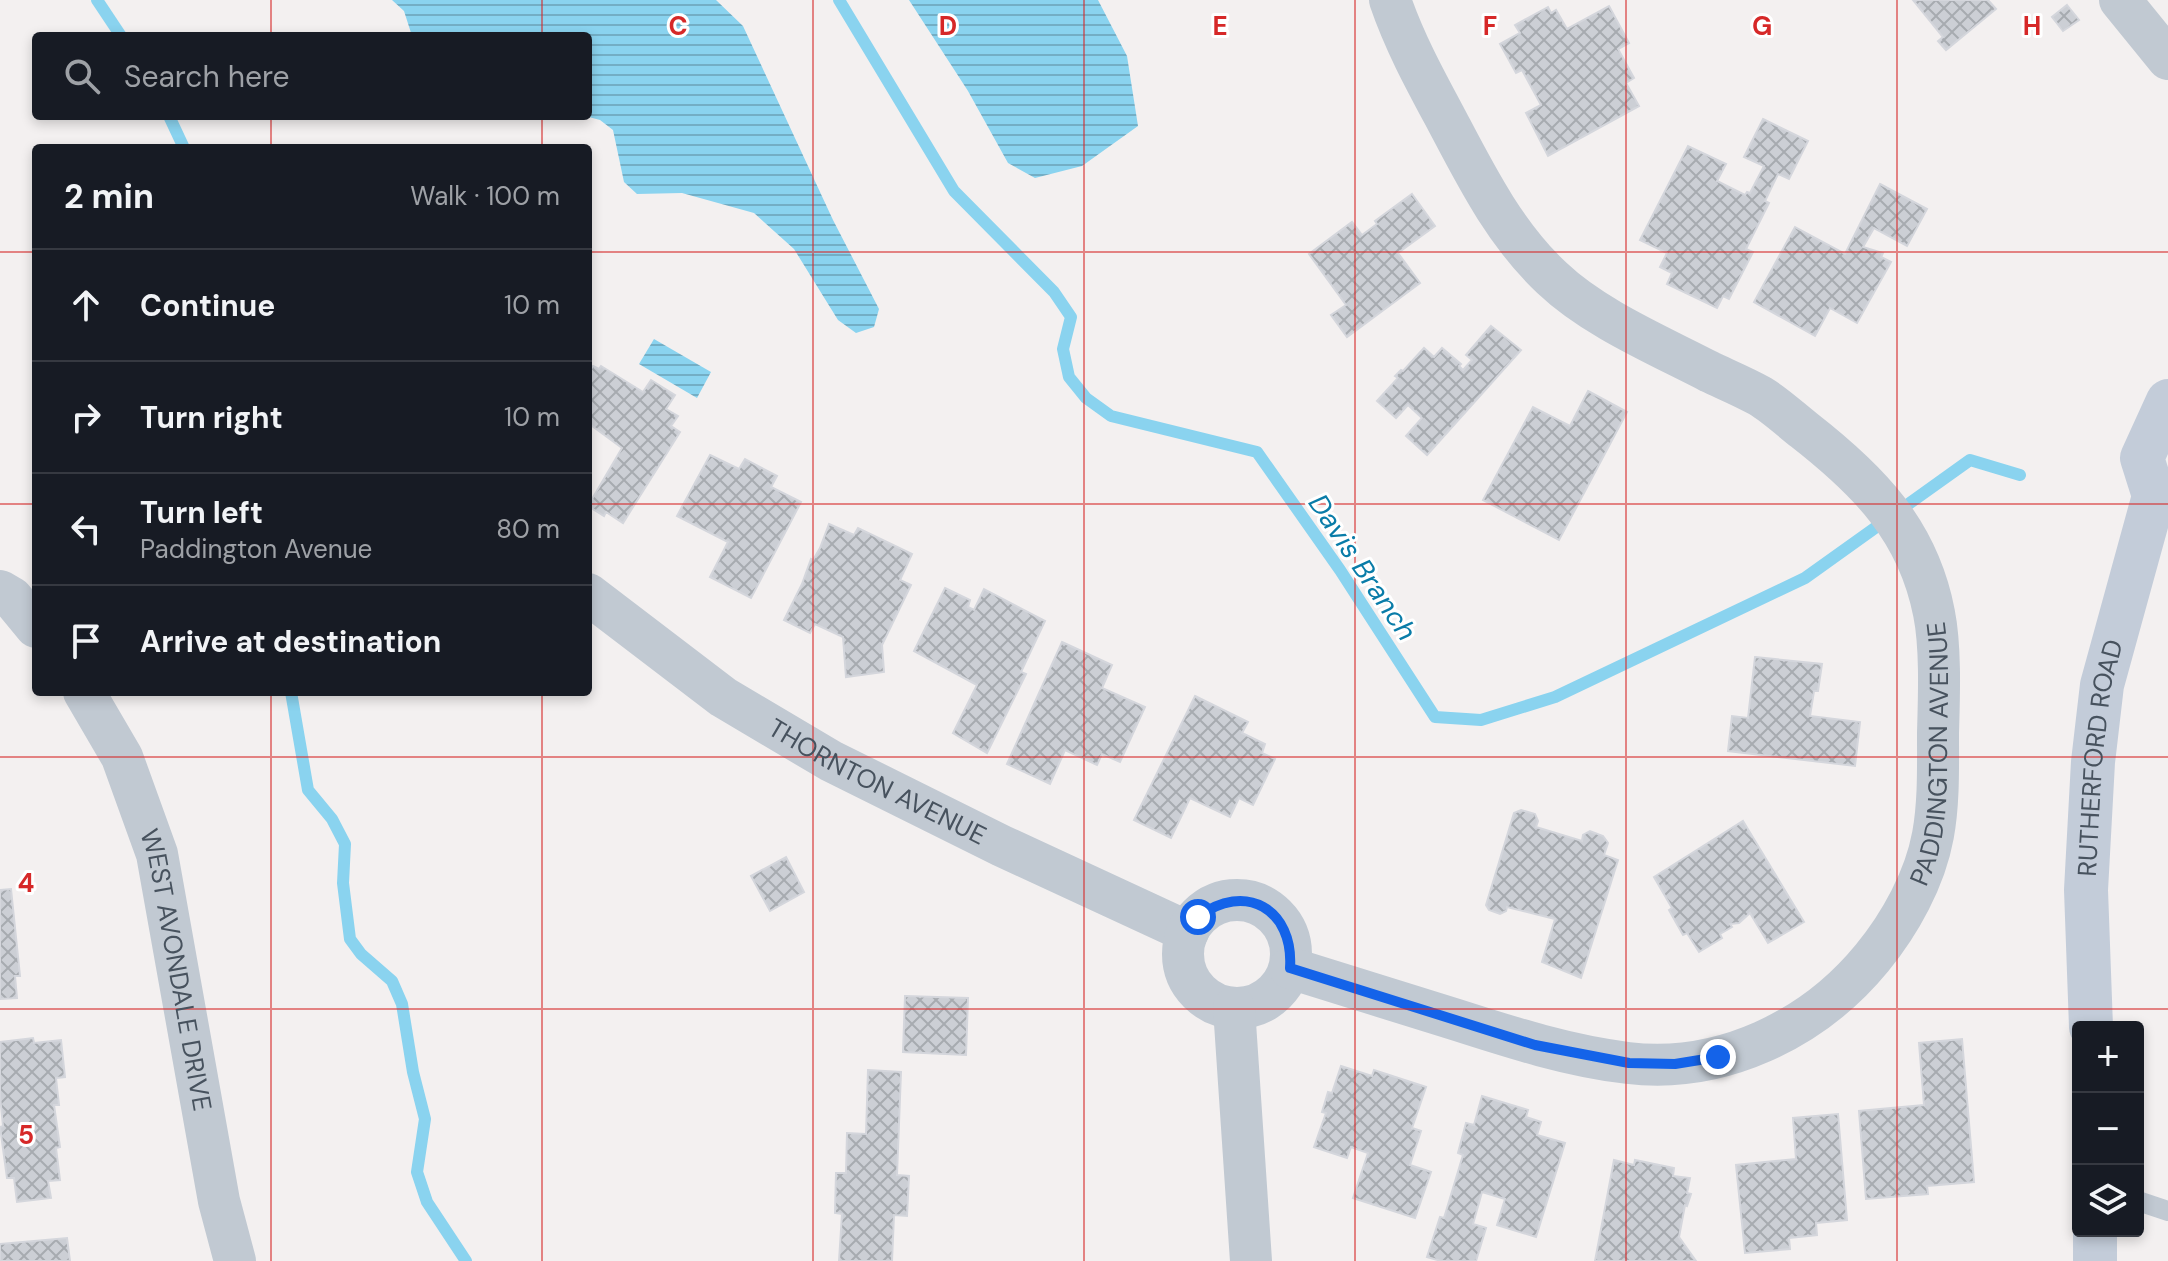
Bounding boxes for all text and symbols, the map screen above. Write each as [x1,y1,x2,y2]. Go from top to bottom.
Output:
text: C [668,9,688,43]
text: D [939,9,957,43]
text: E [1212,9,1228,43]
text: F [1483,9,1497,43]
text: G [1752,9,1772,43]
text: H [2023,9,2041,43]
search box [32,32,592,120]
icon: search [60,54,104,98]
text: Search here [124,57,290,96]
text: 2 min [64,174,154,219]
text: Walk · 100 m [410,179,560,213]
icon: ahead [64,283,108,327]
text: Continue [140,286,275,325]
text: 10 m [504,288,560,322]
icon: right [64,395,108,439]
text: Turn right [140,398,283,437]
text: 10 m [504,400,560,434]
water label: Davis Branch [1300,487,1425,648]
text: Turn left [140,493,263,532]
icon: left [64,507,108,551]
text: 80 m [496,512,560,546]
text: Paddington Avenue [140,532,372,566]
icon: arrive [64,619,108,663]
street label: PADDINGTON AVENUE [1902,620,1956,890]
text: Arrive at destination [140,622,441,661]
street label: RUTHERFORD ROAD [2070,636,2131,877]
street label: THORNTON AVENUE [762,711,992,852]
street label: WEST AVONDALE DRIVE [132,824,220,1114]
text: 4 [18,866,34,900]
route start [1180,899,1216,935]
map controls [2072,1021,2144,1237]
button: + [2072,1021,2144,1093]
route end [1700,1039,1736,1075]
button: − [2072,1093,2144,1165]
text: 5 [18,1118,34,1152]
button: layers [2072,1165,2144,1237]

